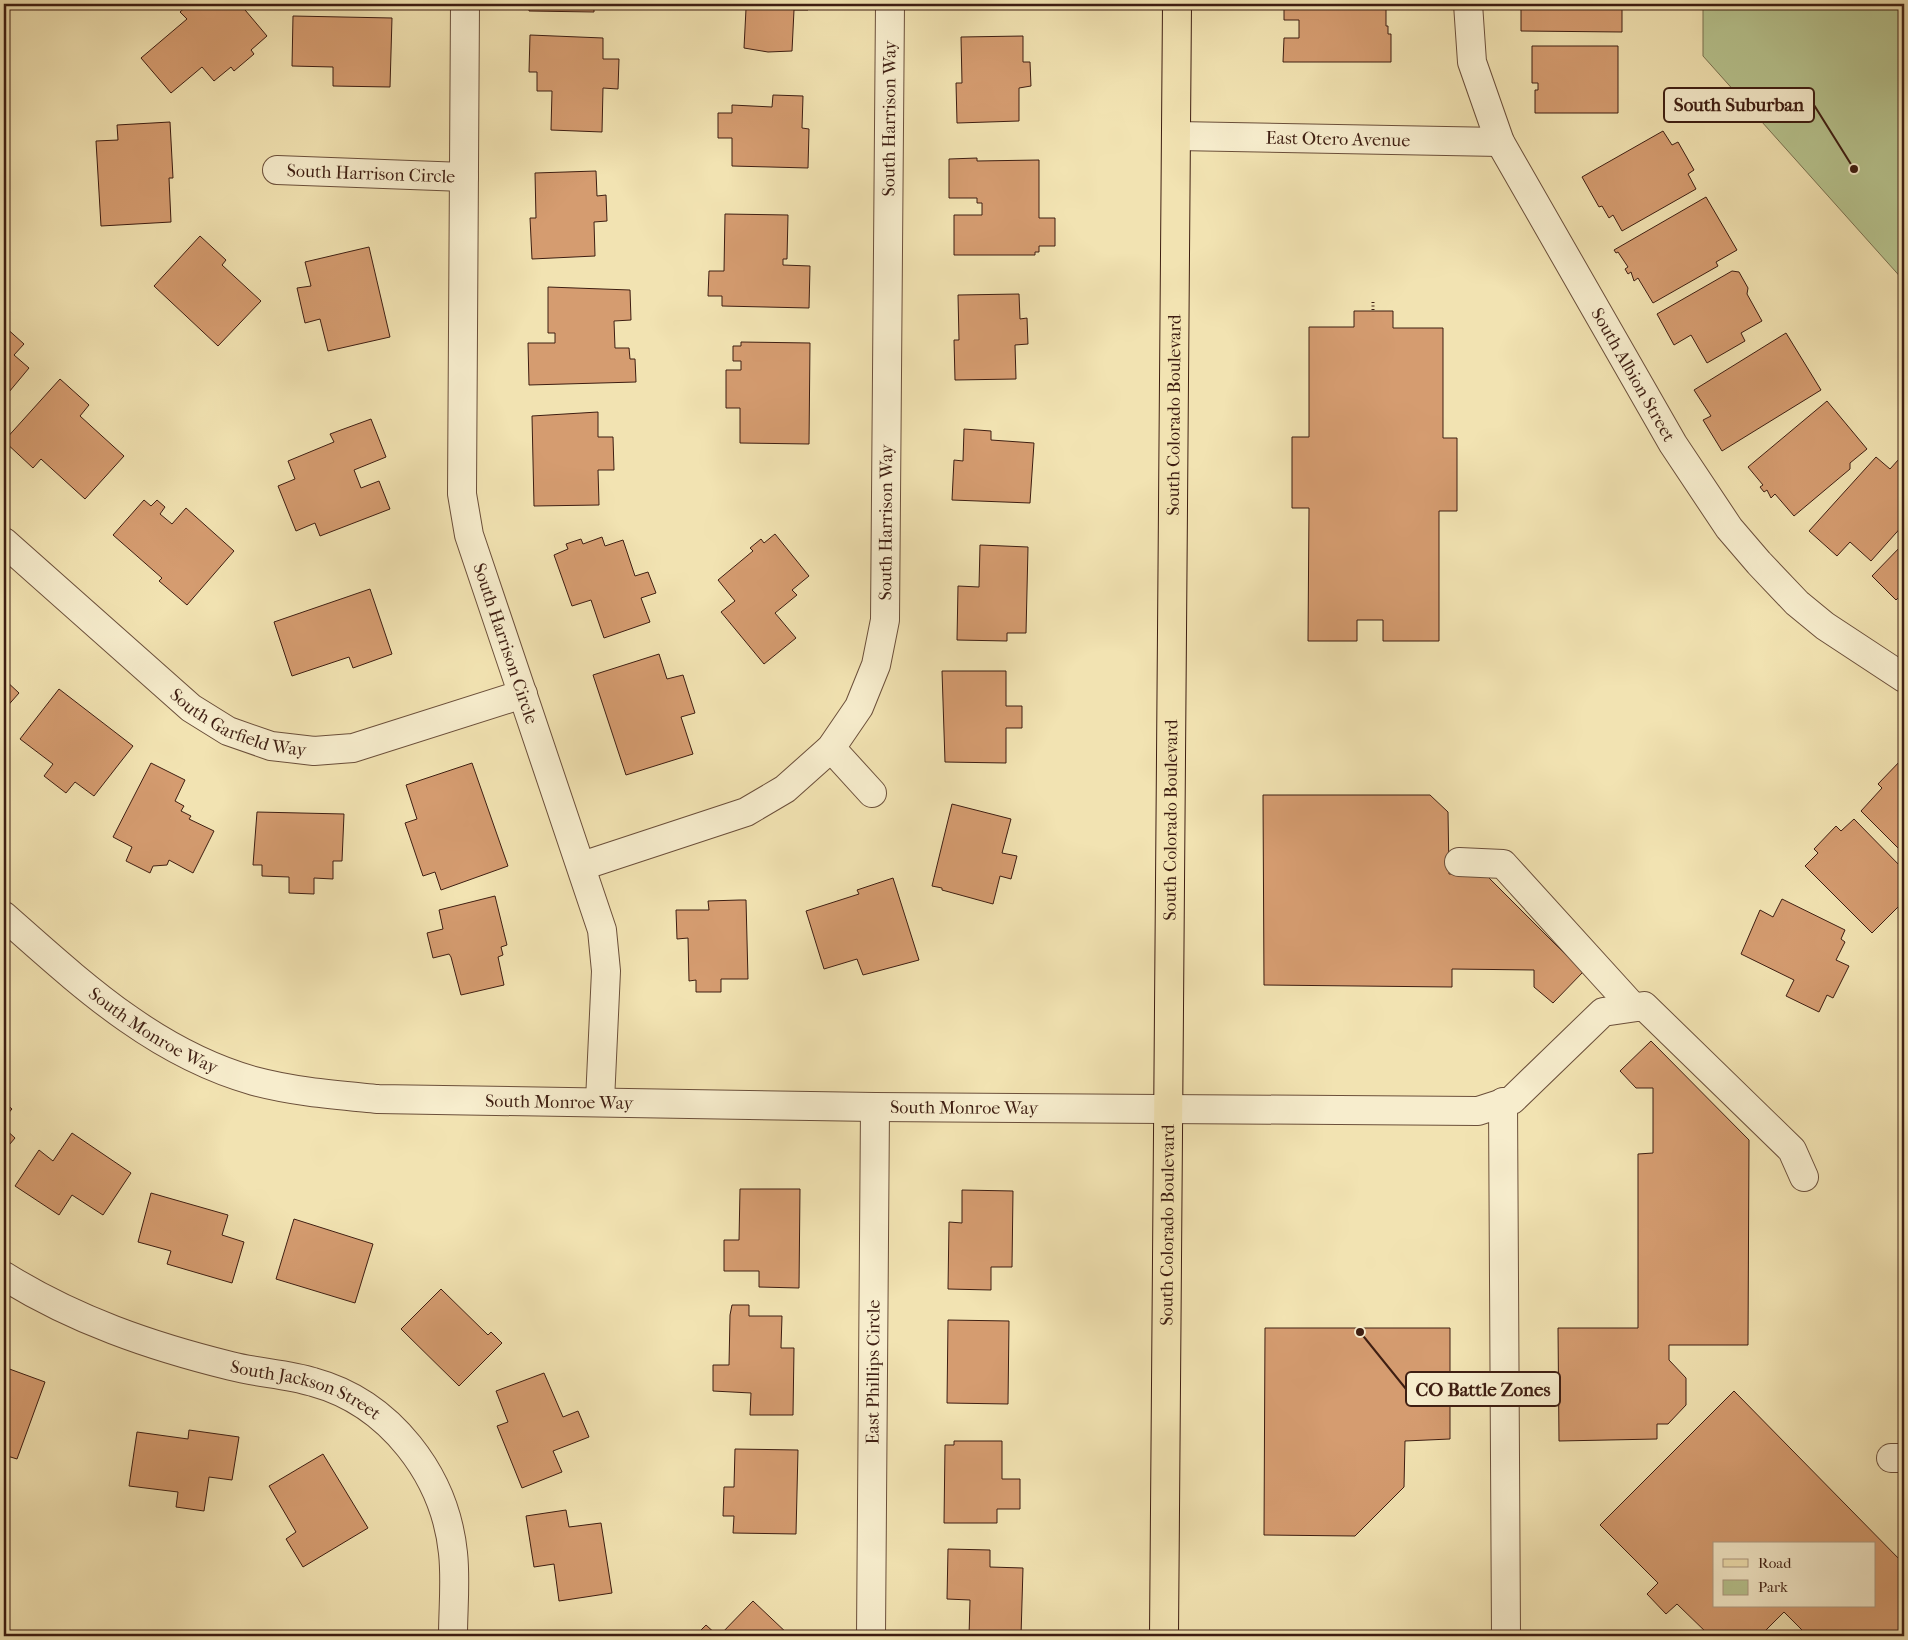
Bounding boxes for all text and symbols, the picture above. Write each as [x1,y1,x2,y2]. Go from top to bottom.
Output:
street label: South Harrison Way [878,39,901,197]
callout: South Suburban [1664,88,1814,122]
text: South Suburban [1674,94,1805,116]
street label: East Otero Avenue [1265,128,1411,151]
street label: South Harrison Circle [286,160,456,188]
street label: South Albion Street [1586,304,1680,446]
street label: South Colorado Boulevard [1163,314,1186,516]
street label: South Harrison Way [875,443,897,601]
street label: South Harrison Circle [468,560,542,727]
street label: South Garfield Way [165,684,309,761]
street label: South Colorado Boulevard [1160,719,1182,921]
street label: South Monroe Way [84,983,222,1079]
street label: South Monroe Way [485,1091,635,1114]
street label: South Monroe Way [890,1097,1040,1119]
street label: South Colorado Boulevard [1156,1124,1179,1326]
street label: East Phillips Circle [862,1299,885,1444]
street label: South Jackson Street [228,1356,385,1425]
callout: CO Battle Zones [1406,1372,1560,1406]
text: CO Battle Zones [1416,1379,1550,1401]
legend [1713,1542,1876,1608]
text: Road [1758,1554,1792,1572]
text: Park [1758,1578,1788,1596]

